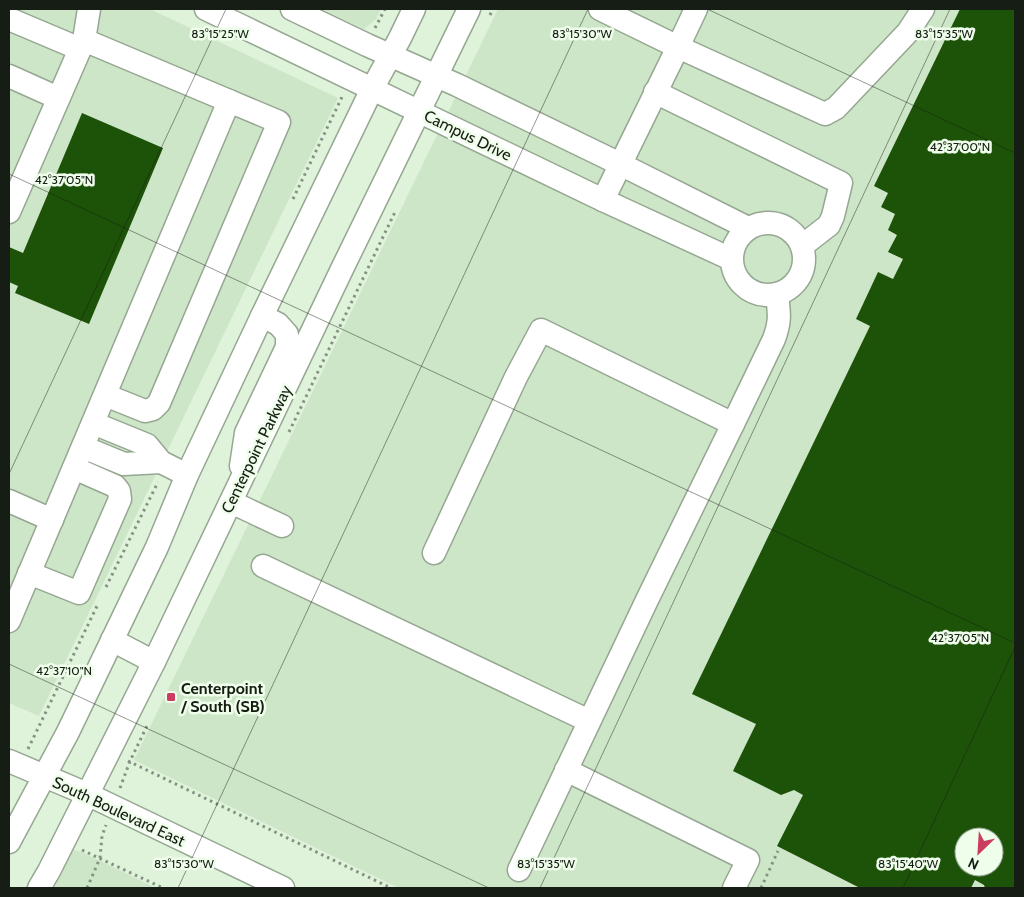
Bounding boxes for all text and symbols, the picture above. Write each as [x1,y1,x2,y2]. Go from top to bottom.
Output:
text: 83°15'25"W [191,26,250,41]
text: 83°15'30"W [552,26,613,41]
text: 83°15'35"W [915,26,974,41]
street label: Campus Drive [421,106,515,165]
text: 42°37'00"N [930,139,990,154]
text: 42°37'05"N [35,172,93,187]
street label: Centerpoint Parkway [217,382,296,516]
text: 42°37'05"N [931,630,989,645]
text: 42°37'10"N [36,663,92,678]
place label: Centerpoint / South (SB) [180,679,265,716]
marker: Centerpoint / South (SB) [165,691,177,703]
street label: South Boulevard East [49,772,189,851]
north arrow [954,827,1004,877]
text: N [965,854,982,874]
text: 83°15'30"W [154,856,215,871]
text: 83°15'35"W [517,856,576,871]
text: 83°15'40"W [878,856,939,871]

